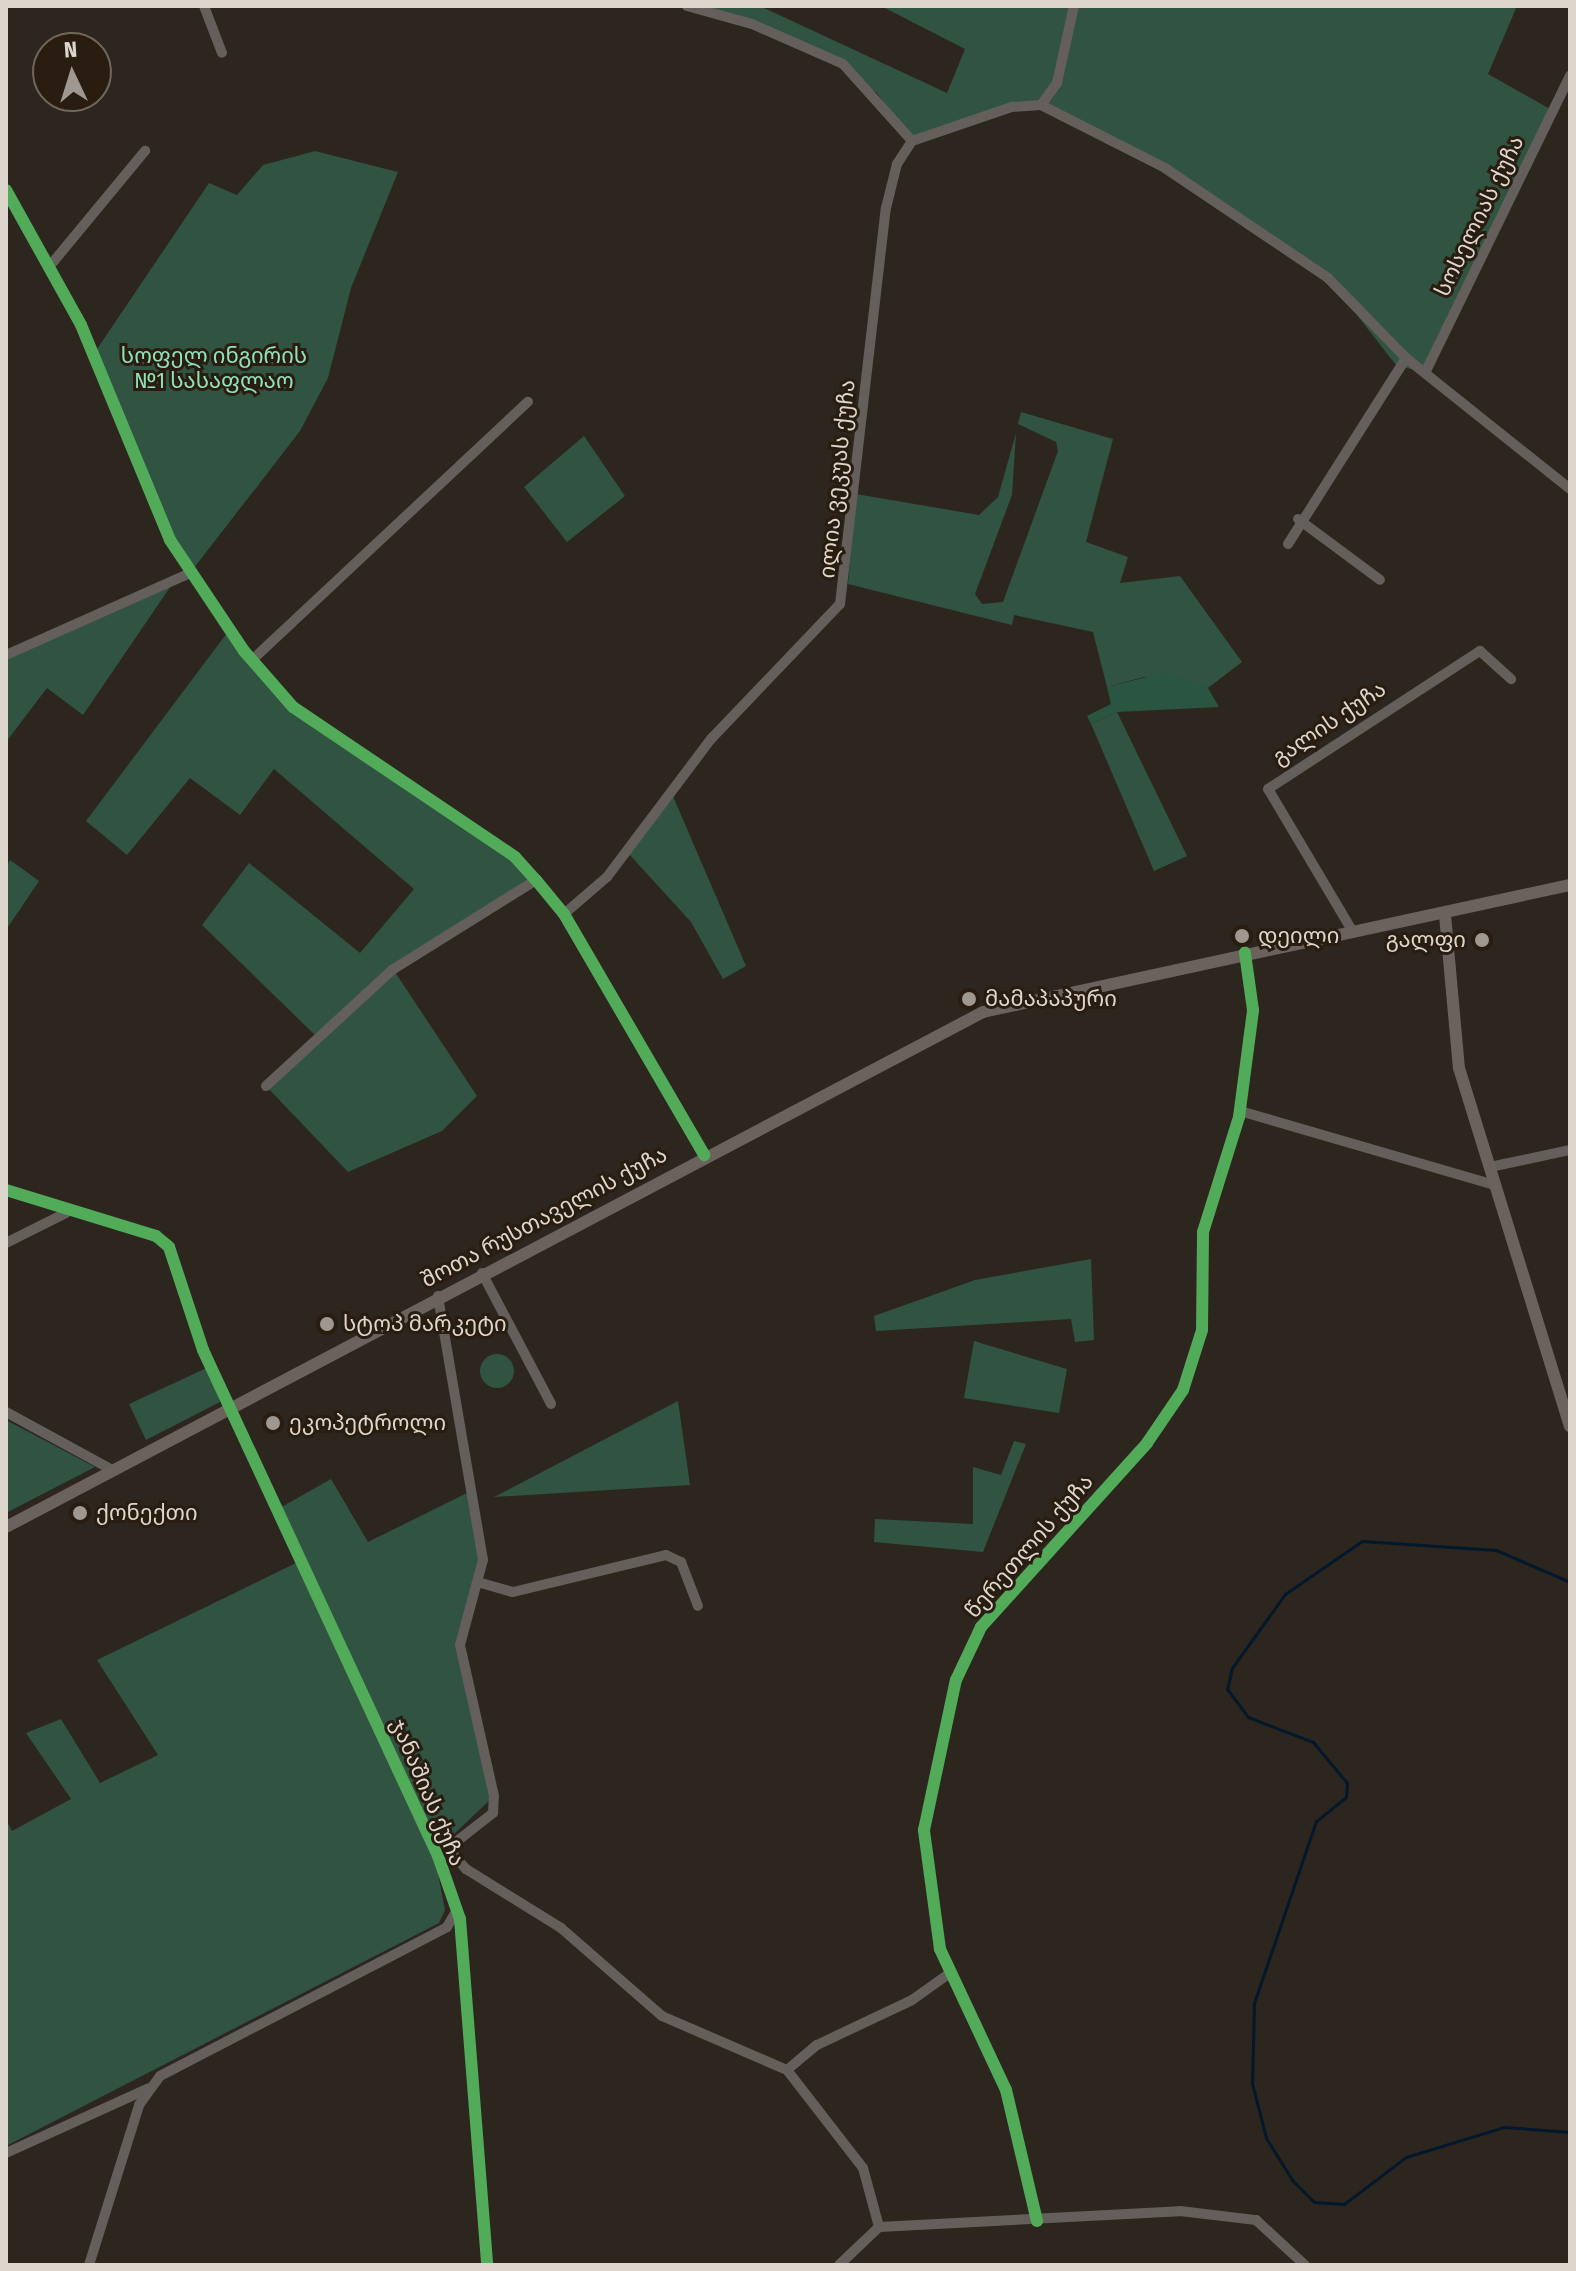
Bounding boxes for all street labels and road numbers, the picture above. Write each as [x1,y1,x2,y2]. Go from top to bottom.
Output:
street label: სოსელიას ქუჩა [1429,131,1529,301]
street label: ილია ვეკუას ქუჩა [813,378,861,580]
street label: გალის ქუჩა [1267,675,1391,771]
street label: შოთა რუსთაველის ქუჩა [417,1141,671,1293]
street label: წერეთლის ქუჩა [959,1469,1099,1623]
street label: ჯანაშიას ქუჩა [385,1714,471,1870]

